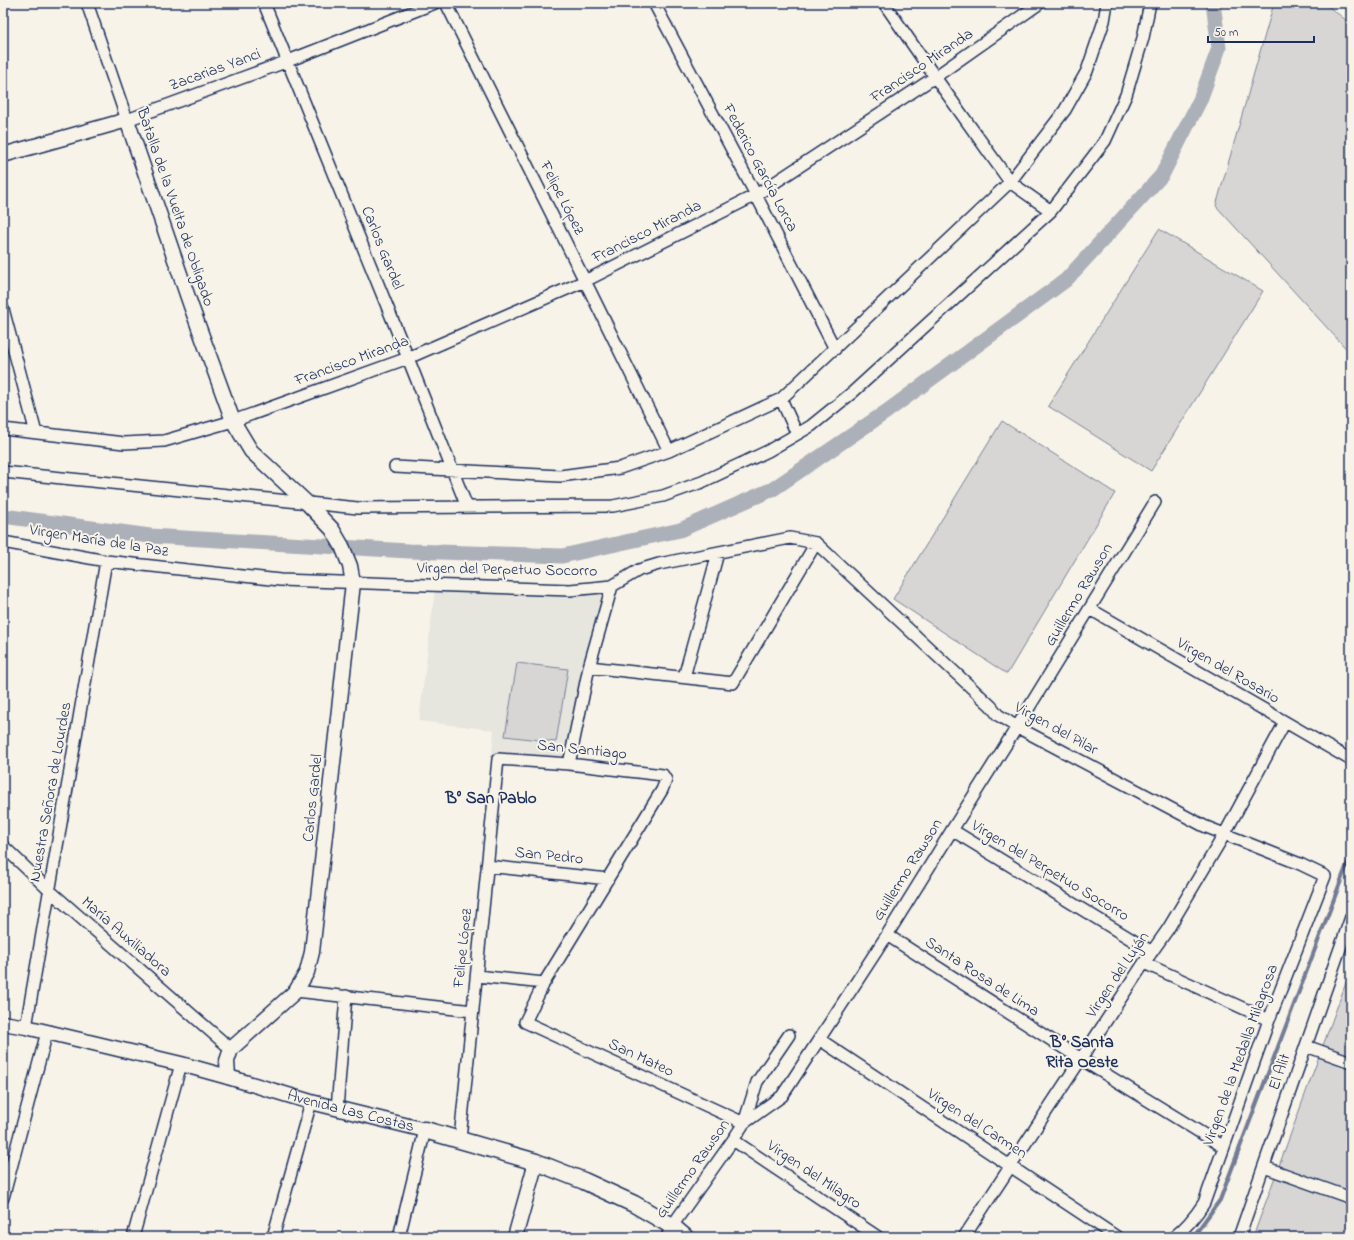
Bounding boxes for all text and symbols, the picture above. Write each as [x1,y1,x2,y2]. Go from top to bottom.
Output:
scale bar [1208,18,1314,44]
street label: Francisco Miranda [865,23,978,110]
text: 50 m [1214,24,1238,42]
street label: Zacarias Yanci [166,42,264,98]
street label: Federico García Lorca [716,99,804,236]
street label: Batalla de la Vuelta de Obligado [129,103,220,310]
street label: Felipe López [533,156,591,239]
street label: Francisco Miranda [587,194,706,270]
street label: Carlos Gardel [354,203,410,294]
street label: Francisco Miranda [291,329,412,393]
street label: Virgen María de la Paz [27,518,170,564]
street label: Guillermo Rawson [1039,539,1119,651]
street label: Virgen del Perpetuo Socorro [415,556,598,584]
street label: Virgen del Rosario [1171,631,1284,710]
street label: Virgen del Pilar [1009,696,1102,762]
street label: Nuestra Señora de Lourdes [23,700,79,884]
street label: San Santiago [536,733,628,767]
street label: Carlos Gardel [296,753,330,843]
district label: B° San Pablo [444,786,537,811]
street label: Guillermo Rawson [867,814,949,926]
street label: Virgen del Perpetuo Socorro [966,814,1134,928]
street label: San Pedro [514,840,584,872]
street label: María Auxiliadora [75,891,177,983]
street label: Felipe López [447,907,479,990]
street label: Virgen del Luján [1080,927,1156,1024]
street label: Santa Rosa de Lima [920,931,1044,1023]
street label: Virgen de la Medalla Milagrosa [1197,961,1285,1150]
district label: B° Santa Rita Oeste [1046,1030,1120,1075]
street label: San Mateo [604,1032,678,1084]
street label: El Alit [1263,1050,1298,1093]
street label: Virgen del Carmen [921,1082,1032,1165]
street label: Avenida Las Costas [284,1083,417,1139]
street label: Guillermo Rawson [650,1114,736,1224]
street label: Virgen del Milagro [761,1134,866,1216]

